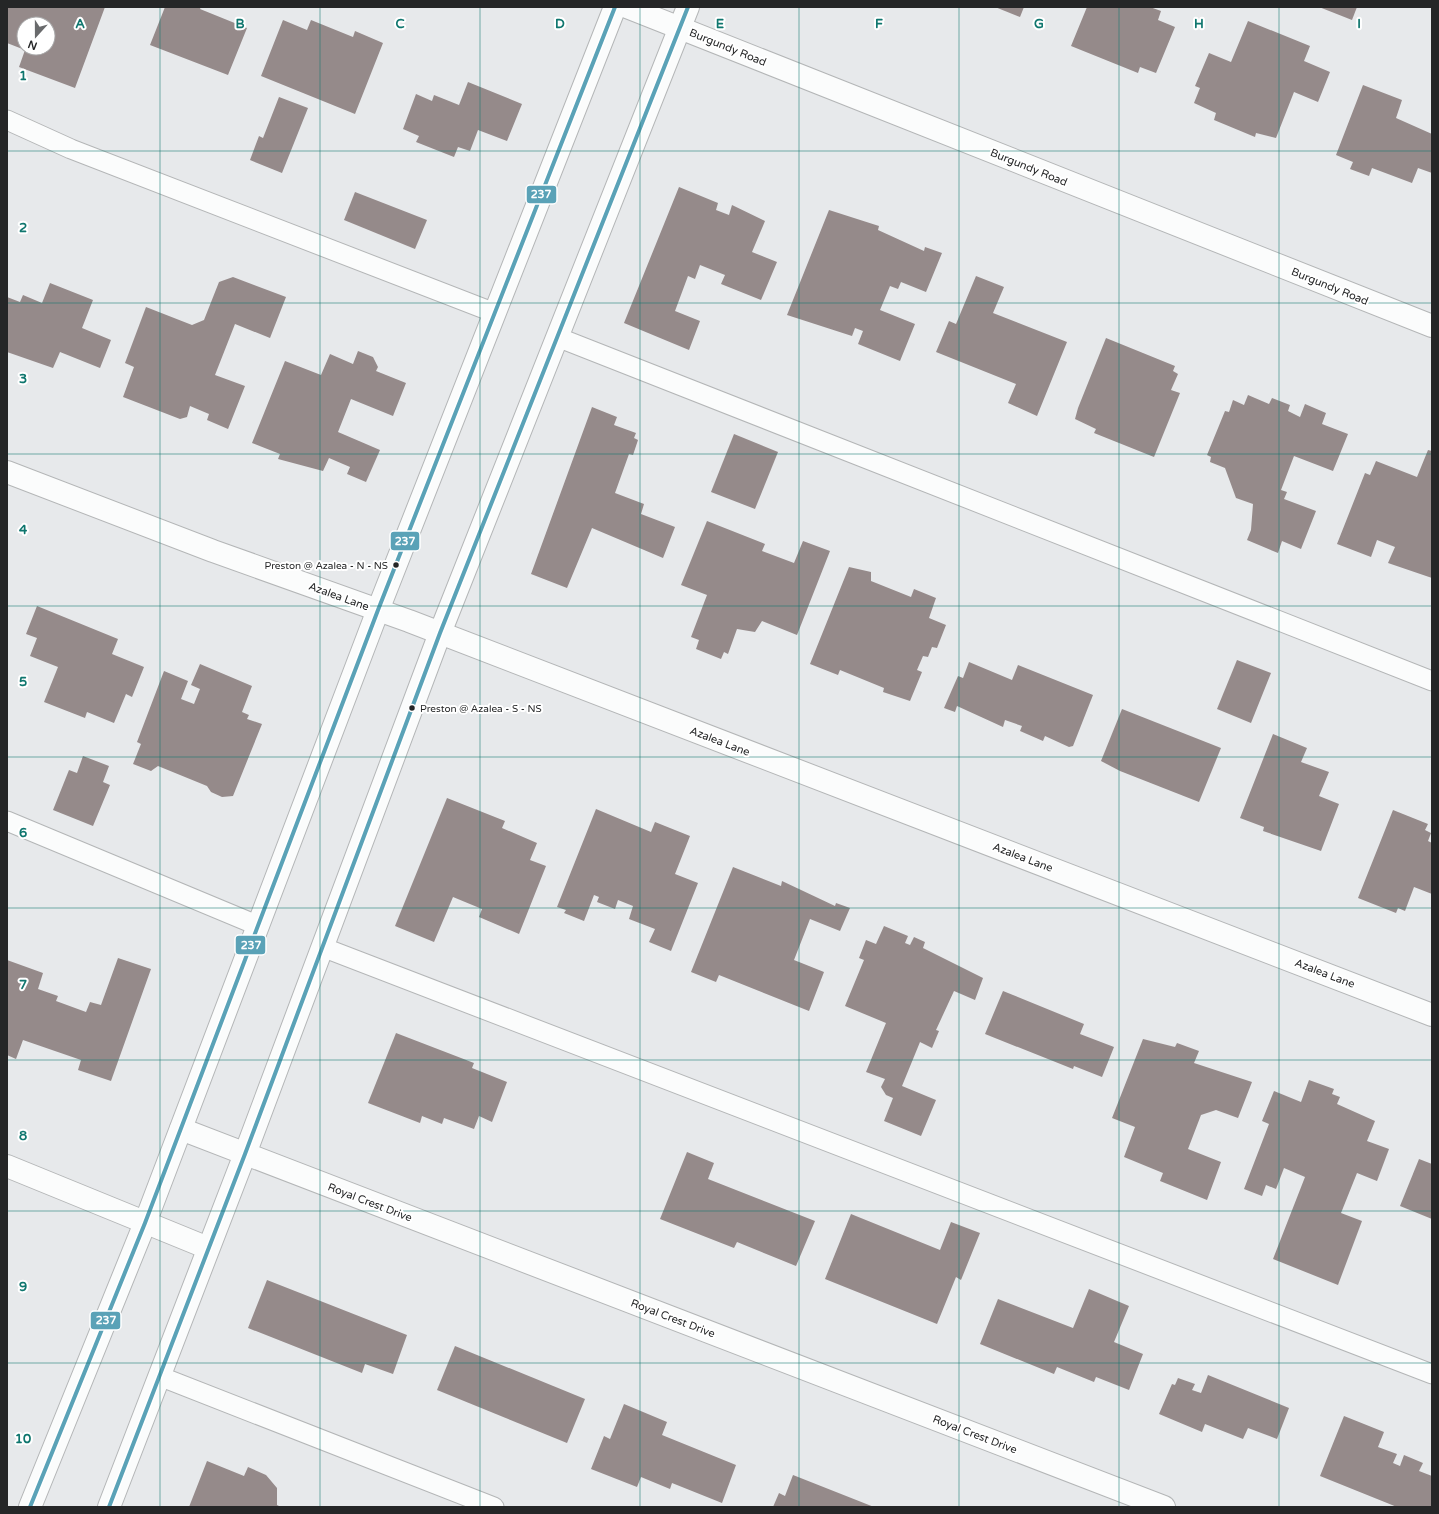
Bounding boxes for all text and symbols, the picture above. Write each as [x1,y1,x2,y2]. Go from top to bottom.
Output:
north arrow [16,16,56,56]
text: A [75,16,85,32]
text: B [235,16,245,32]
text: C [395,16,405,32]
text: D [555,16,565,32]
text: E [716,16,724,32]
text: F [875,16,883,32]
text: G [1034,16,1044,32]
text: H [1194,16,1204,32]
text: I [1357,16,1361,32]
street label: Burgundy Road [687,26,768,69]
text: N [26,37,39,53]
text: 1 [19,68,27,84]
street label: Burgundy Road [988,146,1069,189]
line badge: 237 [526,185,557,204]
text: 237 [531,188,551,201]
text: 2 [19,220,27,236]
street label: Burgundy Road [1289,265,1370,308]
text: 3 [19,371,27,387]
text: 4 [19,522,28,538]
line badge: 237 [390,531,420,551]
text: 237 [395,535,415,548]
place label: Preston @ Azalea - N - NS [265,560,388,572]
marker: Preston @ Azalea - N - NS [391,560,401,570]
street label: Azalea Lane [307,580,371,613]
text: 5 [19,674,27,690]
marker: Preston @ Azalea - S - NS [407,703,417,713]
place label: Preston @ Azalea - S - NS [420,703,542,715]
street label: Azalea Lane [688,724,752,759]
text: 6 [19,825,27,841]
street label: Azalea Lane [991,840,1055,875]
line badge: 237 [235,935,266,955]
text: 237 [241,939,261,952]
street label: Azalea Lane [1293,956,1357,991]
text: 7 [19,977,27,993]
text: 8 [19,1128,27,1144]
street label: Royal Crest Drive [326,1180,414,1225]
text: 9 [19,1279,27,1295]
street label: Royal Crest Drive [629,1296,717,1341]
line badge: 237 [90,1311,121,1330]
text: 237 [96,1314,116,1327]
street label: Royal Crest Drive [931,1412,1019,1457]
text: 10 [15,1431,31,1447]

